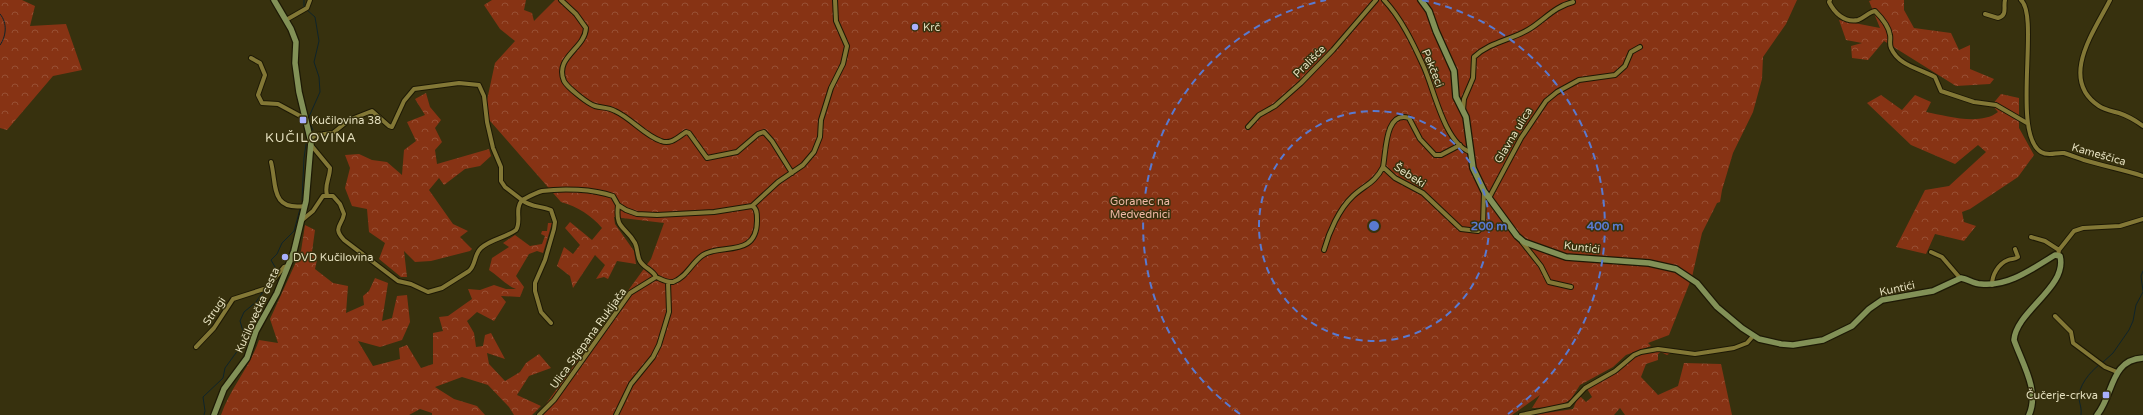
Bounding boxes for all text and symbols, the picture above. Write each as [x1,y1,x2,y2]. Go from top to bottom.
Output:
place label: Krč [923,21,940,34]
marker: Krč [910,22,920,32]
street label: Prališće [1290,42,1328,80]
street label: Pekčeci [1419,47,1446,89]
street label: Glavna ulica [1492,105,1535,166]
place label: Kučilovina 38 [311,114,381,127]
marker: Kučilovina 38 [298,115,308,125]
district label: KUČILOVINA [265,130,357,146]
street label: Kameščica [2070,141,2127,168]
street label: Šebeki [1392,160,1428,190]
park label: Goranec na Medvednici [1110,195,1170,221]
centre of rings [1367,219,1381,233]
text: 200 m [1471,219,1507,233]
text: 400 m [1587,219,1623,233]
street label: Kuntići [1563,239,1601,256]
place label: DVD Kučilovina [293,251,373,264]
marker: DVD Kučilovina [280,252,290,262]
street label: Kučilovečka cesta [233,265,282,355]
street label: Kuntići [1878,278,1916,299]
street label: Ulica Stjepana Rukljača [547,285,629,391]
street label: Strugi [200,295,229,328]
place label: Čučerje-crkva [2026,388,2098,402]
marker: Čučerje-crkva [2101,390,2111,400]

